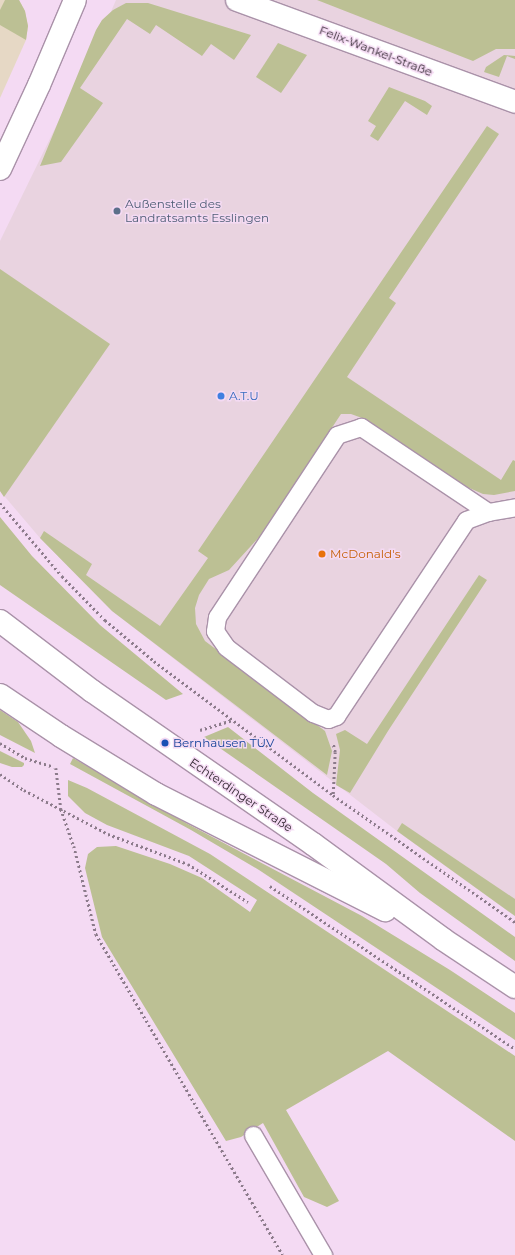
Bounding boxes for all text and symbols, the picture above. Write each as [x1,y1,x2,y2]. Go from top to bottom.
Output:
street label: Felix-Wankel-Straße [317,23,435,79]
place label: Außenstelle des Landratsamts Esslingen [125,197,269,225]
marker: Außenstelle des Landratsamts Esslingen [112,206,122,216]
place label: A.T.U [229,389,259,403]
marker: A.T.U [216,391,226,401]
place label: McDonald's [330,547,400,561]
marker: McDonald's [317,549,327,559]
place label: Bernhausen TÜV [173,736,274,750]
marker: Bernhausen TÜV [160,738,170,748]
street label: Echterdinger Straße [187,755,295,835]

